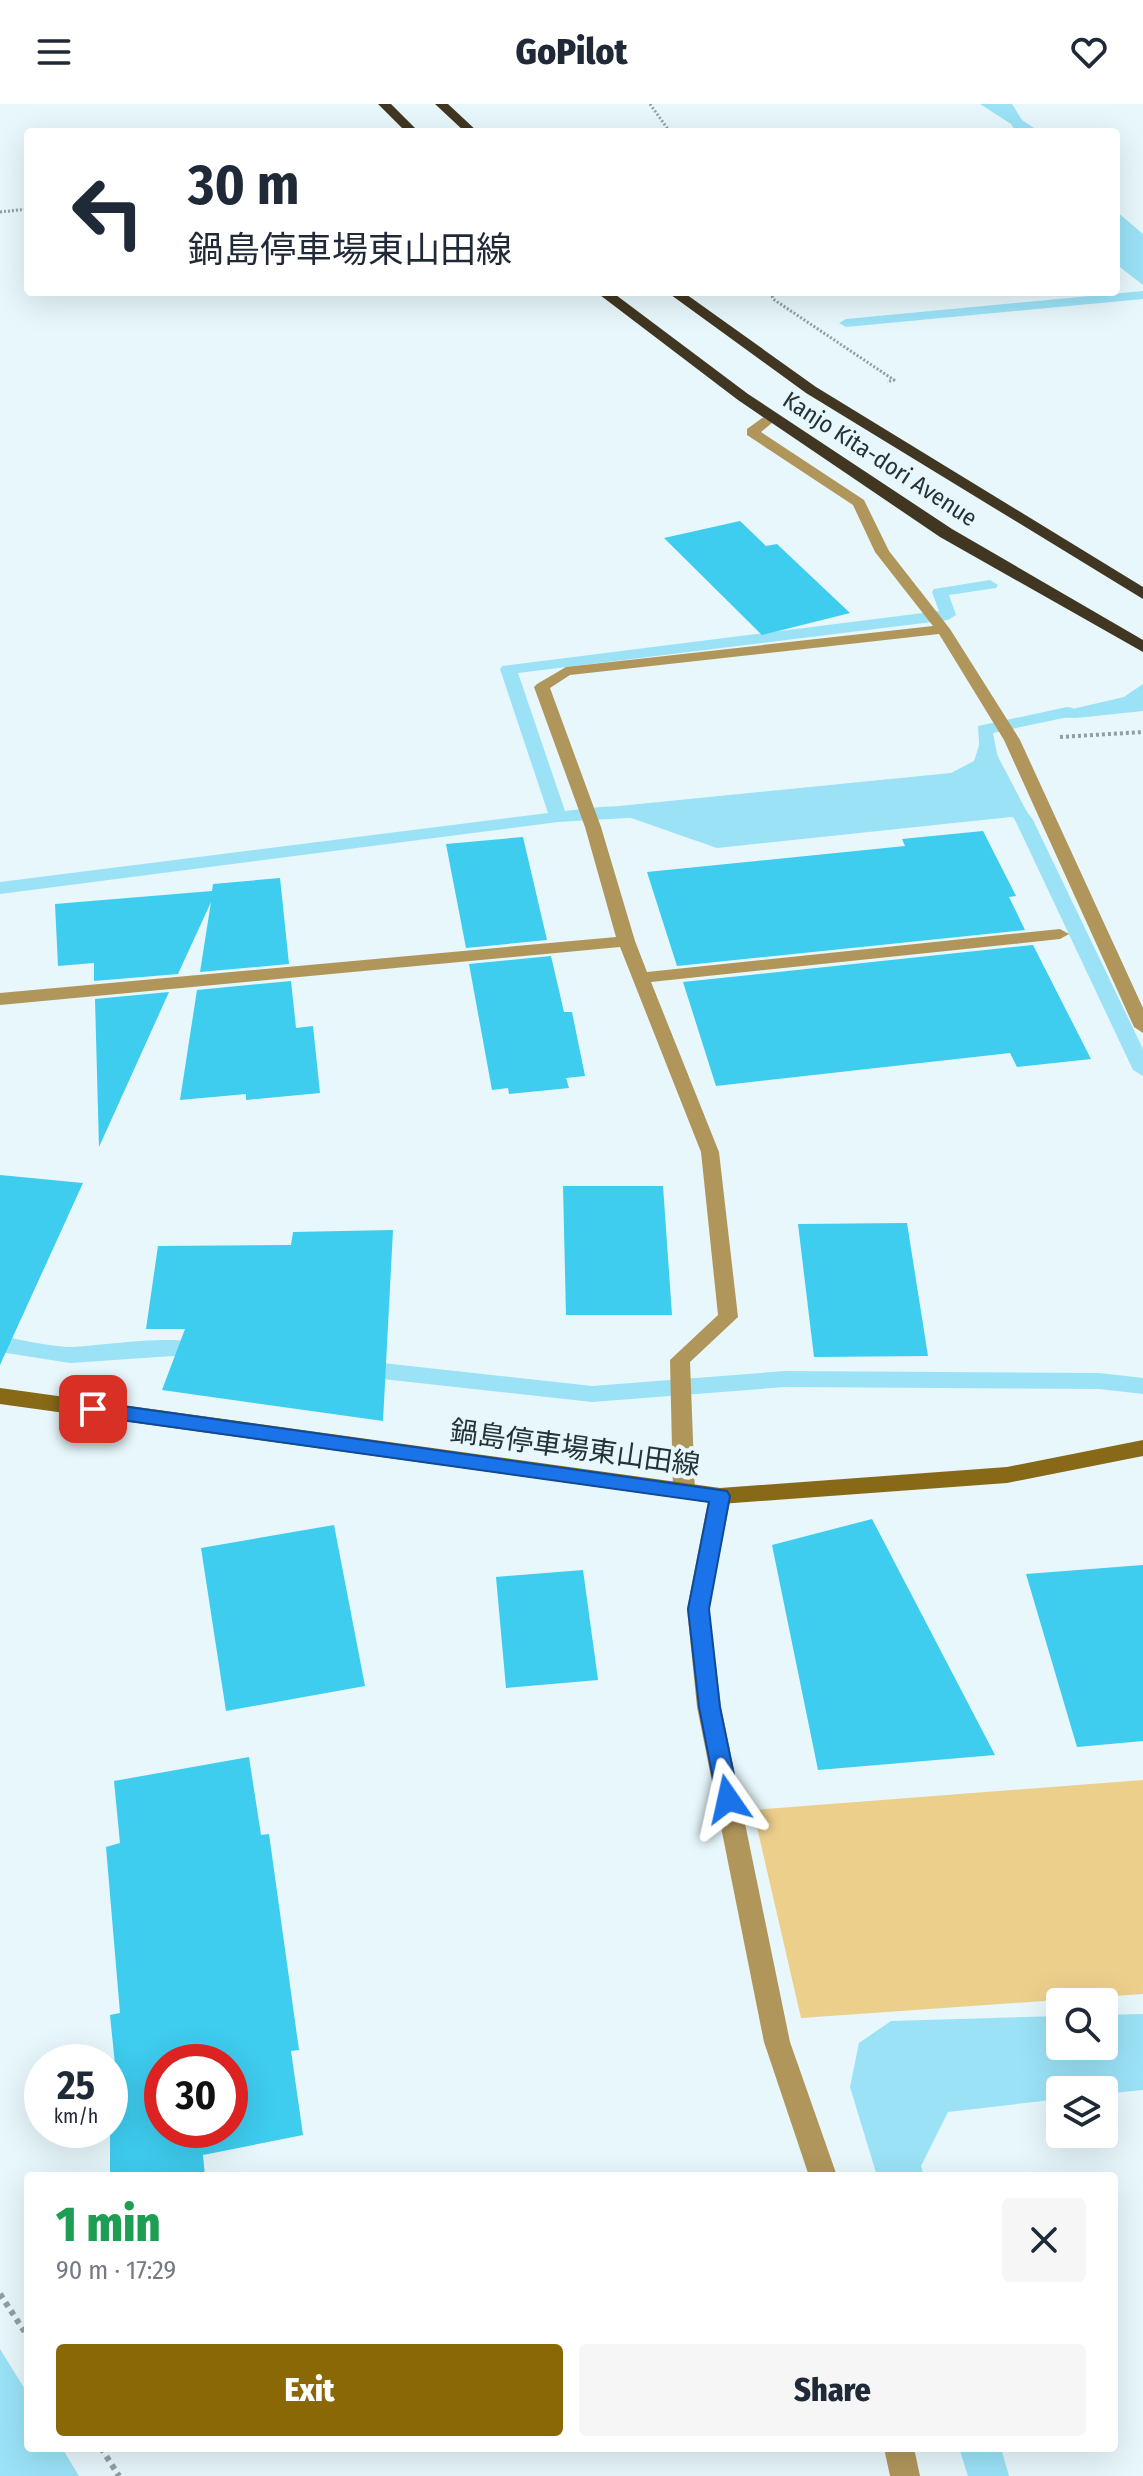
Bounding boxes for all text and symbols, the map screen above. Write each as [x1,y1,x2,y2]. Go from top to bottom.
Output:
icon: menu [32,30,76,74]
text: GoPilot [516,30,627,74]
icon: heart [1067,30,1111,74]
text: 30 m [188,152,299,219]
icon: left [56,160,160,264]
text: 鍋島停車場東山田線 [188,228,512,272]
street label: Kanjo Kita-dori Avenue [778,386,982,532]
pin [59,1375,127,1443]
icon: arrive [71,1387,115,1431]
street label: 鍋島停車場東山田線 [448,1414,702,1482]
position arrow [686,1757,770,1841]
map controls [1046,1988,1118,2148]
button: search [1046,1988,1118,2060]
speed limit sign: 30 [144,2044,248,2148]
text: 25 [57,2062,95,2110]
button: layers [1046,2076,1118,2148]
text: km/h [54,2104,98,2128]
text: 1 min [56,2196,160,2254]
button: close [1002,2198,1086,2282]
text: 90 m · 17:29 [56,2255,176,2286]
button: Exit [56,2344,563,2436]
button: Share [579,2344,1086,2436]

